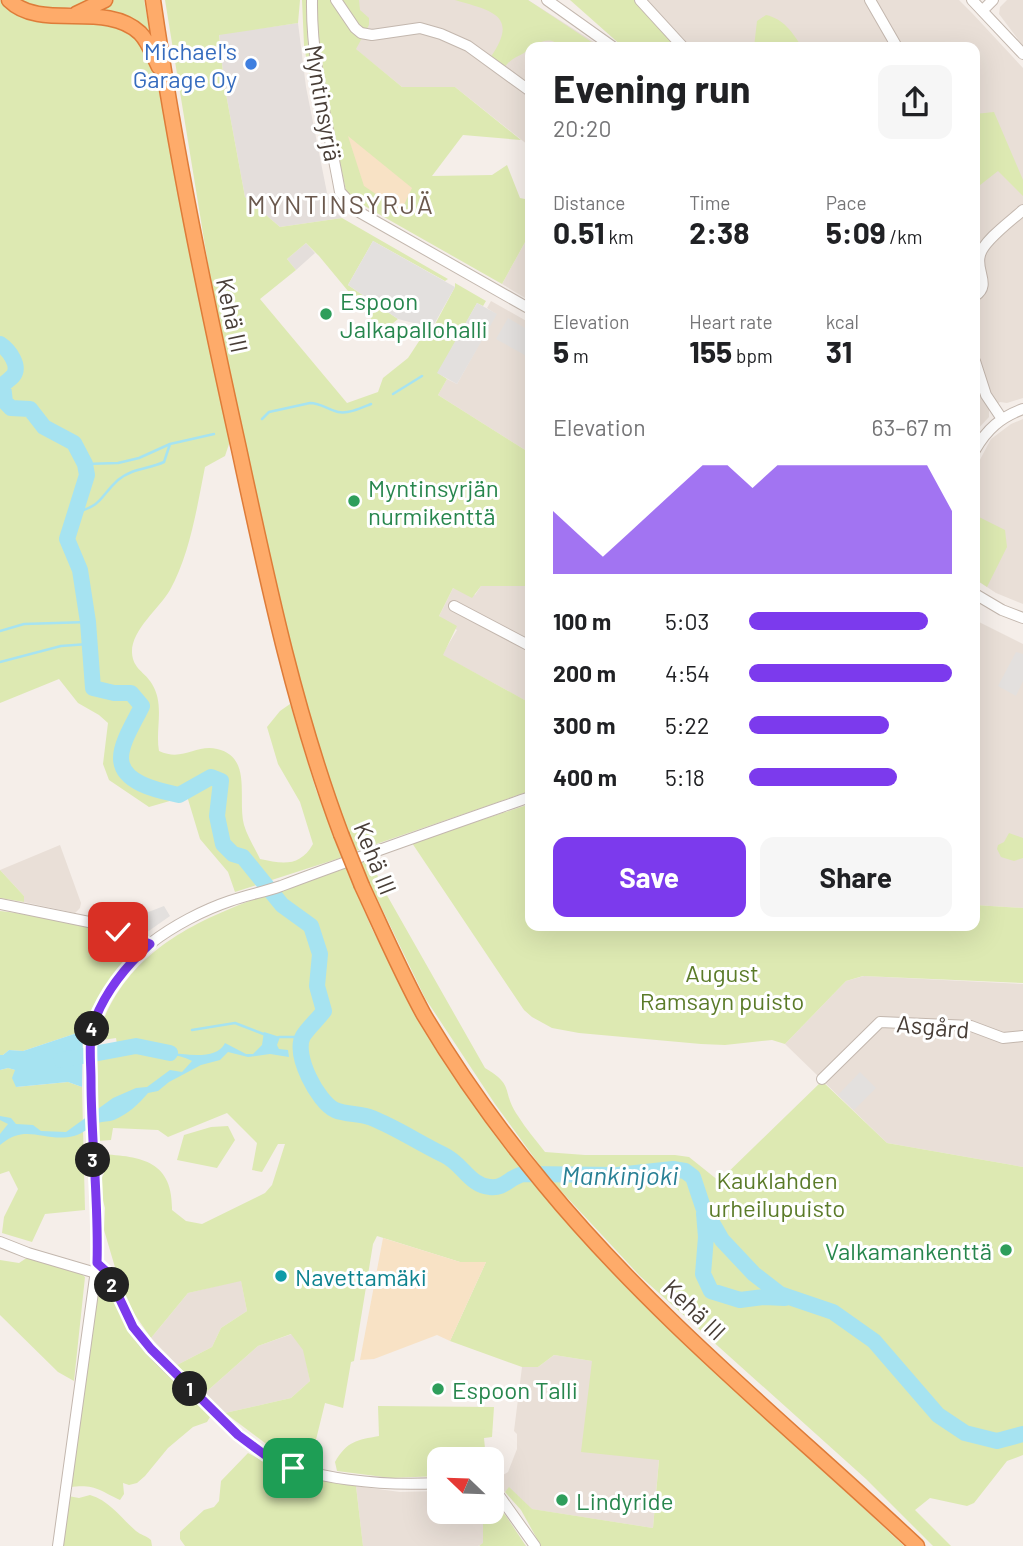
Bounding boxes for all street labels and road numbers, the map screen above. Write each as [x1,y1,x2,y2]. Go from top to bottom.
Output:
street label: Myntinsyrjä [300,43,348,163]
street label: Kehä III [211,275,255,355]
street label: Kehä III [348,817,404,899]
street label: Asgård [895,1008,971,1044]
street label: Kehä III [658,1272,732,1346]

